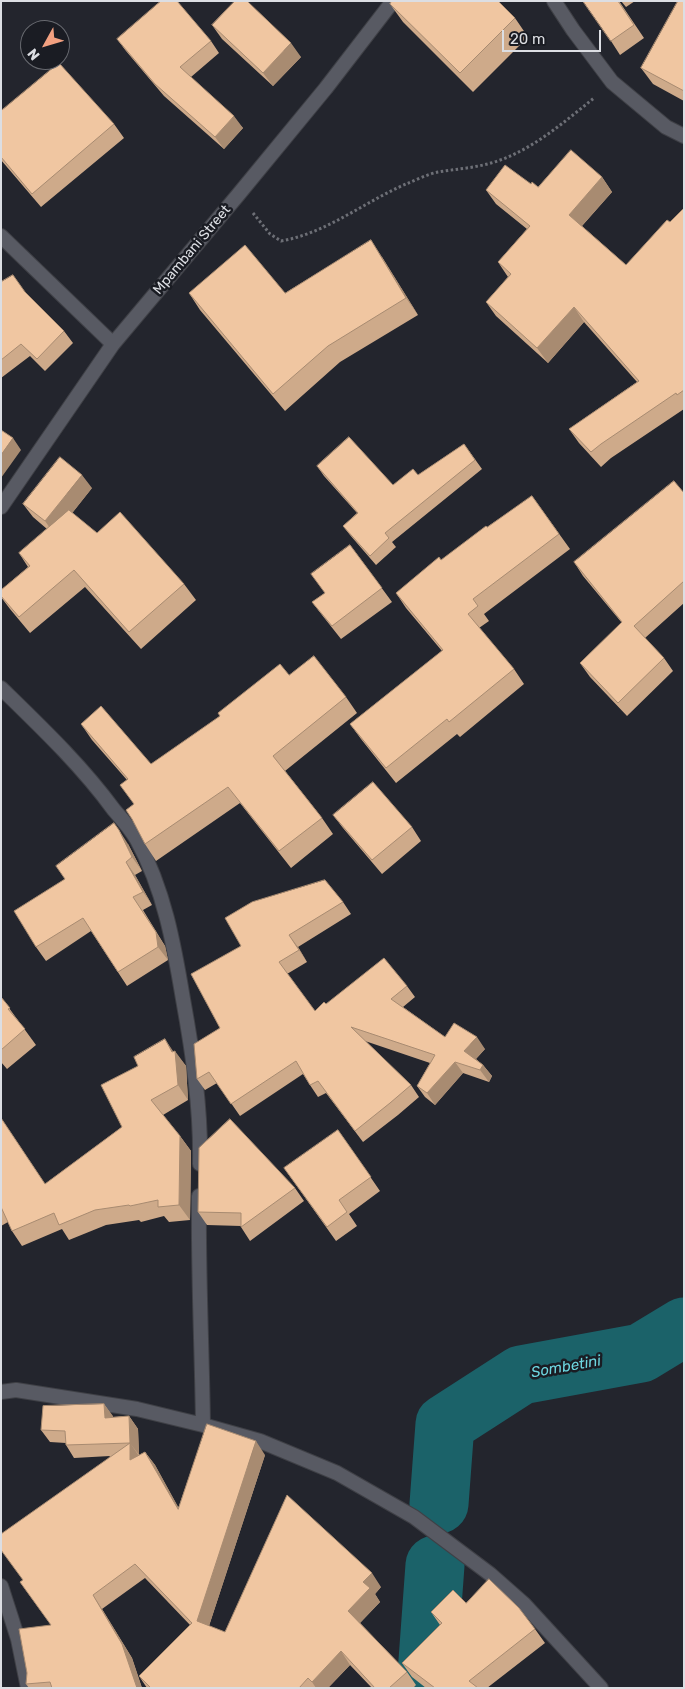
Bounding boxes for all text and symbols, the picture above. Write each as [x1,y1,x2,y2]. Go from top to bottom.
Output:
north arrow [20,20,70,70]
scale bar [505,20,604,52]
text: 20 m [510,30,545,48]
text: N [24,45,44,63]
street label: Mpambani Street [150,202,234,298]
water label: Sombetini [530,1352,602,1382]

